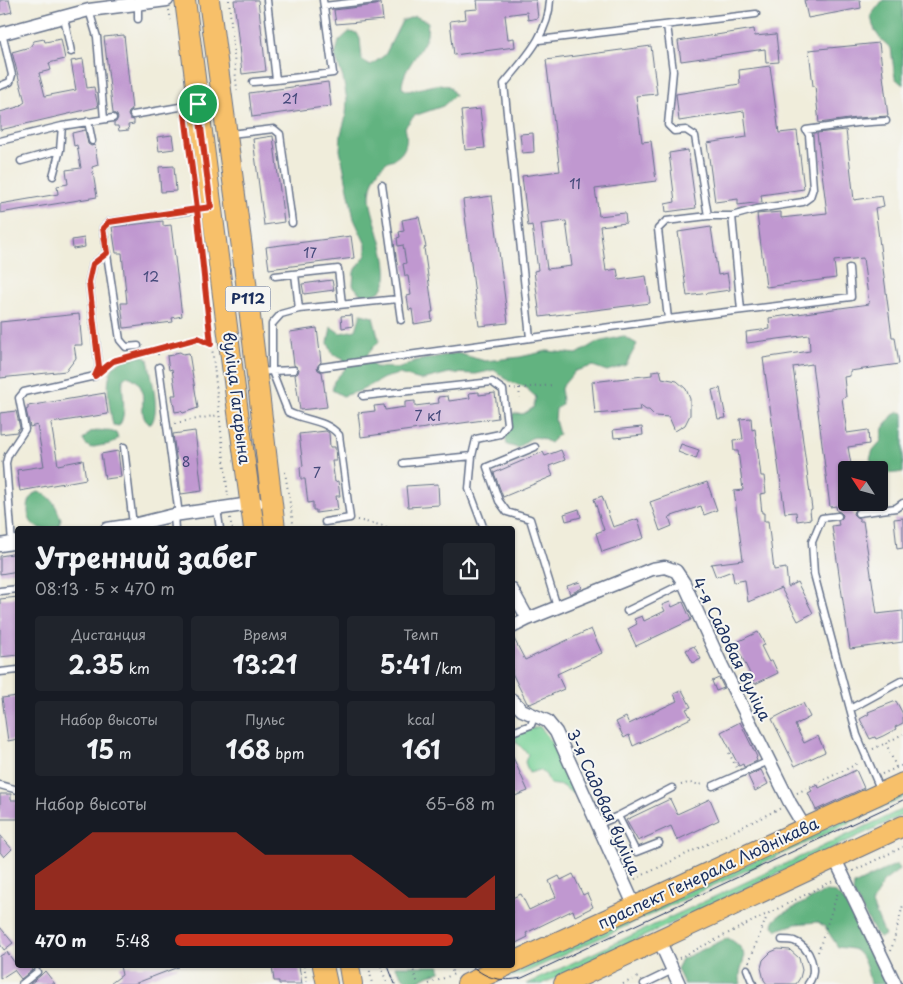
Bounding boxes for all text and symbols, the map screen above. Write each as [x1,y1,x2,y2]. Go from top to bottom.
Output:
pin [177,83,219,125]
house number: 21 [282,88,298,109]
icon: arrive [184,90,212,118]
house number: 11 [569,173,581,194]
house number: 17 [303,242,317,263]
house number: 12 [143,266,159,287]
road number: Р112 [226,286,270,312]
street label: вуліца Гагарына [218,330,258,465]
house number: 7 к1 [414,405,442,426]
house number: 8 [182,451,190,472]
north arrow [838,461,888,511]
map controls [838,461,888,511]
house number: 7 [313,462,321,483]
text: Утренний забег [35,535,256,578]
button: share [443,543,495,595]
street label: 4-я Садовая вуліца [688,573,778,725]
text: 08:13 · 5 × 470 m [35,576,175,600]
text: Дистанция [72,624,146,645]
text: Время [243,624,287,645]
text: Темп [403,624,439,645]
text: 2.35 [68,645,124,683]
text: 13:21 [232,645,298,683]
text: 5:41 [380,645,431,683]
text: km [124,658,150,679]
text: /km [431,658,462,679]
text: Набор высоты [60,709,158,730]
text: Пульс [245,709,285,730]
text: kcal [407,709,435,730]
street label: 3-я Садовая вуліца [562,725,648,879]
text: 15 [86,730,114,768]
text: 168 [226,730,271,768]
text: 161 [402,730,440,768]
text: m [114,743,132,764]
text: bpm [271,743,304,764]
text: Набор высоты [35,791,147,815]
text: 65–68 m [425,791,495,815]
street label: праспект Генерала Люднікава [593,810,822,934]
text: 470 m [35,928,86,952]
text: 5:48 [115,928,150,952]

